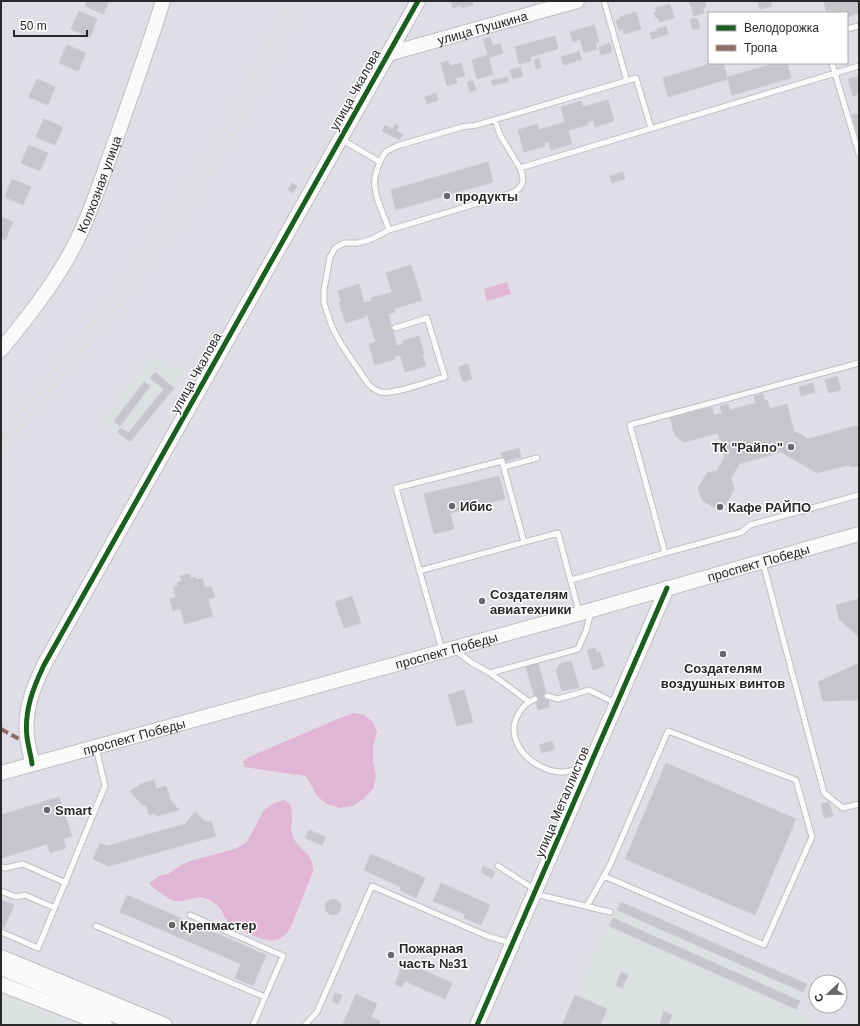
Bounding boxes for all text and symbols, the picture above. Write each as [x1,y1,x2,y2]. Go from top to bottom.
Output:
street label: улица Пушкина [436,8,530,47]
scale bar [14,12,87,38]
legend [708,12,848,64]
text: 50 m [20,19,47,33]
text: Велодорожка [744,21,819,35]
text: Тропа [744,41,778,55]
street label: улица Чкалова [327,46,384,133]
street label: Колхозная улица [74,133,124,235]
place label: продукты [455,189,518,204]
marker: продукты [442,191,452,201]
street label: улица Чкалова [168,329,225,416]
place label: ТК "Райпо" [712,440,783,455]
marker: ТК "Райпо" [786,442,796,452]
place label: Ибис [460,499,493,514]
place label: Кафе РАЙПО [728,500,811,515]
marker: Ибис [447,501,457,511]
marker: Кафе РАЙПО [715,502,725,512]
street label: проспект Победы [706,541,811,584]
place label: Создателям авиатехники [490,587,571,617]
marker: Создателям авиатехники [477,596,487,606]
street label: проспект Победы [394,629,499,672]
marker: Создателям воздушных винтов [718,649,728,659]
place label: Создателям воздушных винтов [661,661,785,691]
street label: проспект Победы [81,715,187,758]
street label: улица Металлистов [532,744,592,860]
place label: Smart [55,803,93,818]
marker: Smart [42,805,52,815]
place label: Крепмастер [180,918,256,933]
marker: Крепмастер [167,920,177,930]
place label: Пожарная часть №31 [399,941,468,971]
marker: Пожарная часть №31 [386,950,396,960]
north arrow [808,974,848,1014]
text: С [812,992,826,1004]

